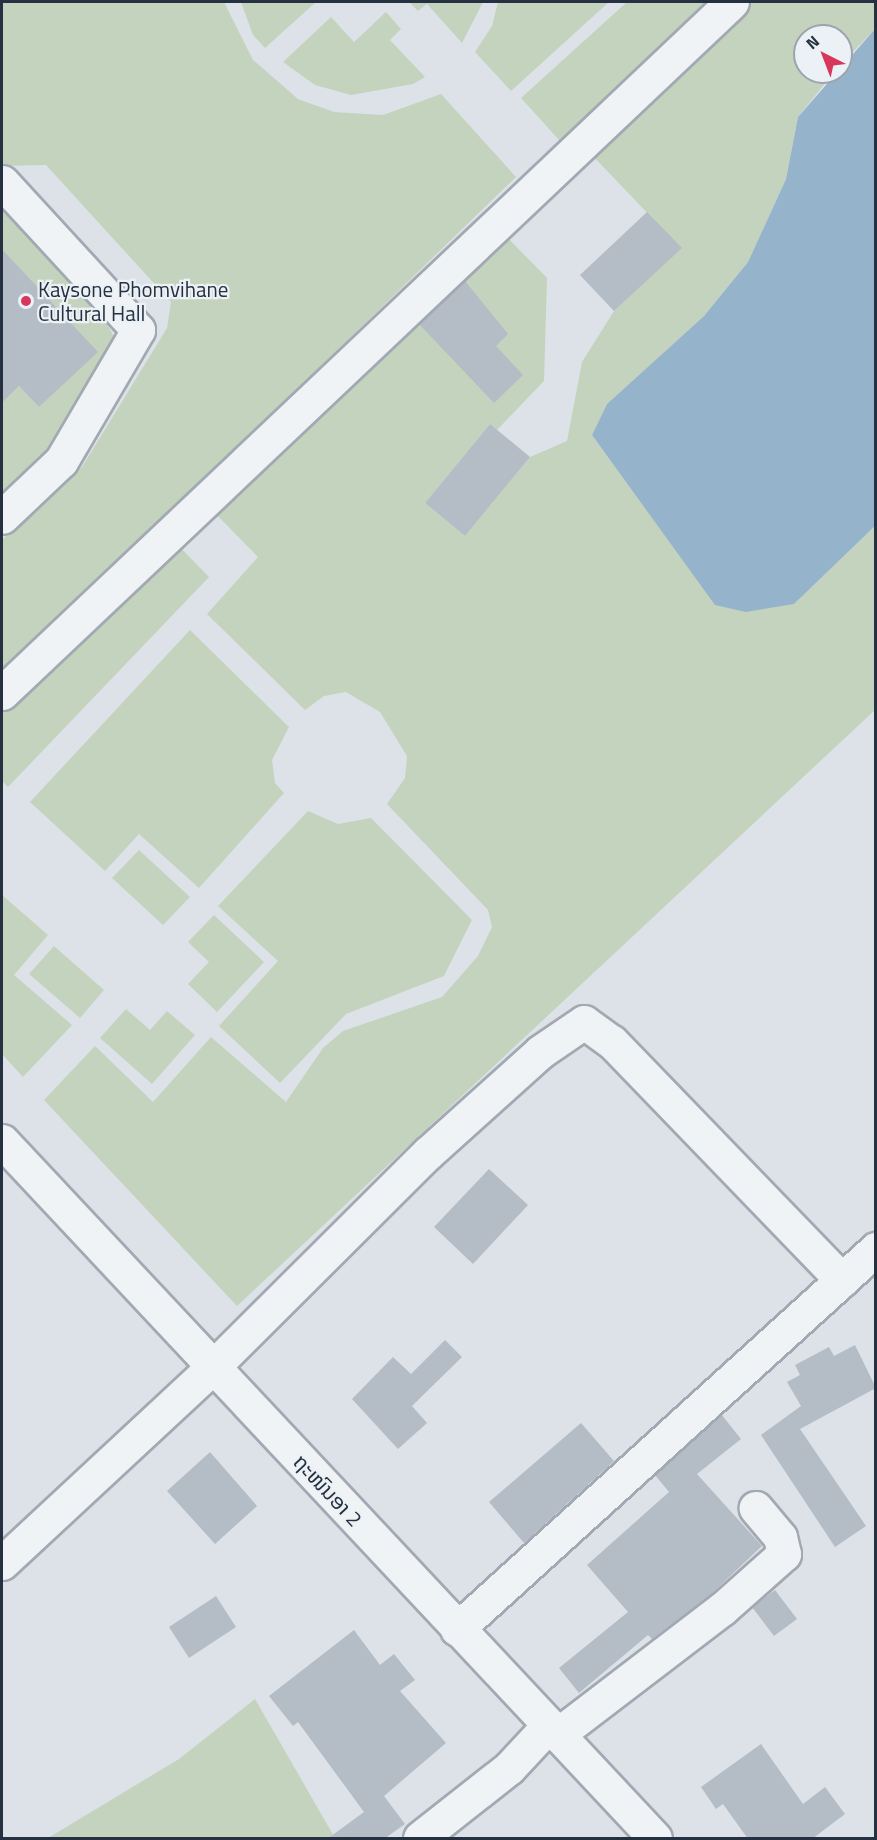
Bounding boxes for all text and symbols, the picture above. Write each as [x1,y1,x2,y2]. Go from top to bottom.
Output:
north arrow [793,24,853,84]
text: N [800,29,824,55]
place label: Kaysone Phomvihane Cultural Hall [38,276,228,326]
marker: Kaysone Phomvihane Cultural Hall [19,294,33,308]
street label: ຖະໜົນອາ 2 [288,1449,368,1531]

